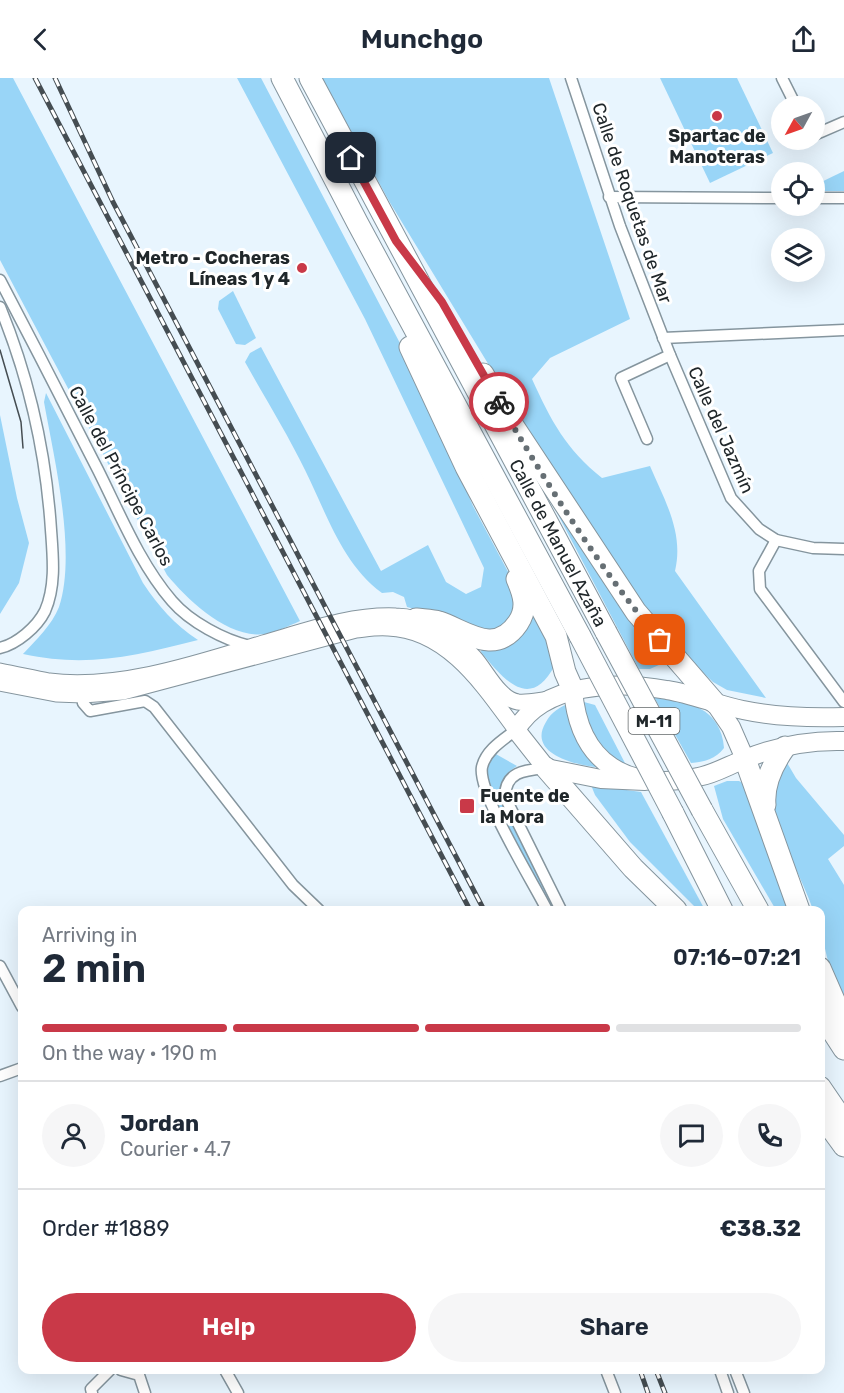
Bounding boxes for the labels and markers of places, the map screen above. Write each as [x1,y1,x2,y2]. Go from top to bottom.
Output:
marker: Spartac de Manoteras [710,109,724,123]
place label: Spartac de Manoteras [668,125,766,168]
pin [325,132,376,183]
place label: Metro - Cocheras Líneas 1 y 4 [135,247,290,290]
marker: Metro - Cocheras Líneas 1 y 4 [295,261,309,275]
pin [634,614,685,665]
place label: Fuente de la Mora [480,785,570,828]
marker: Fuente de la Mora [458,797,476,815]

